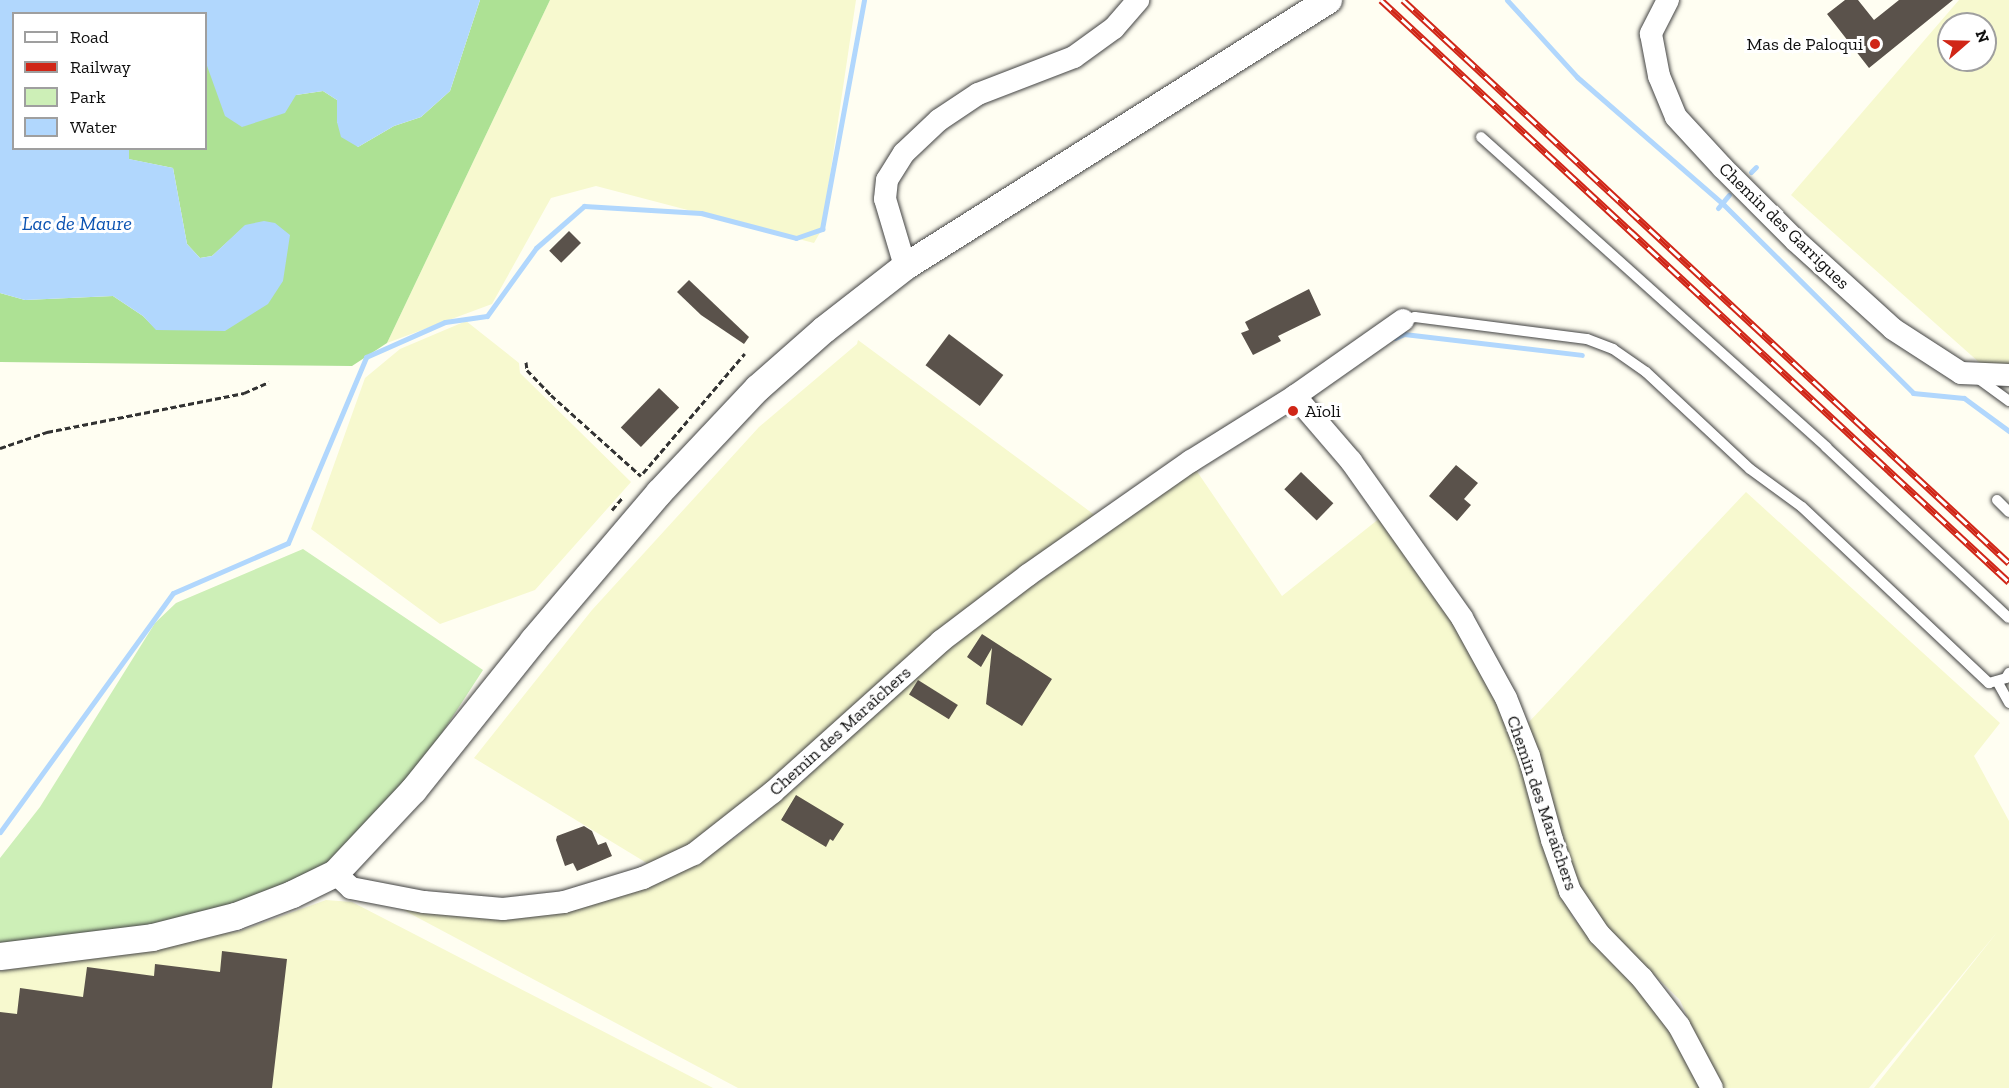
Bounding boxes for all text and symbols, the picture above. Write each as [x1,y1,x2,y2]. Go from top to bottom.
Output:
legend [12,12,207,150]
north arrow [1937,12,1997,72]
text: Road [70,26,109,48]
text: N [1971,27,1994,45]
place label: Mas de Paloqui [1747,33,1863,55]
marker: Mas de Paloqui [1868,37,1882,51]
text: Railway [70,56,131,78]
text: Park [70,86,106,108]
text: Water [70,116,117,138]
street label: Chemin des Garrigues [1714,158,1854,294]
water label: Lac de Maure [22,211,132,235]
place label: Aïoli [1305,400,1341,422]
marker: Aïoli [1286,404,1300,418]
street label: Chemin des Maraîchers [765,662,915,800]
street label: Chemin des Maraîchers [1502,713,1582,893]

